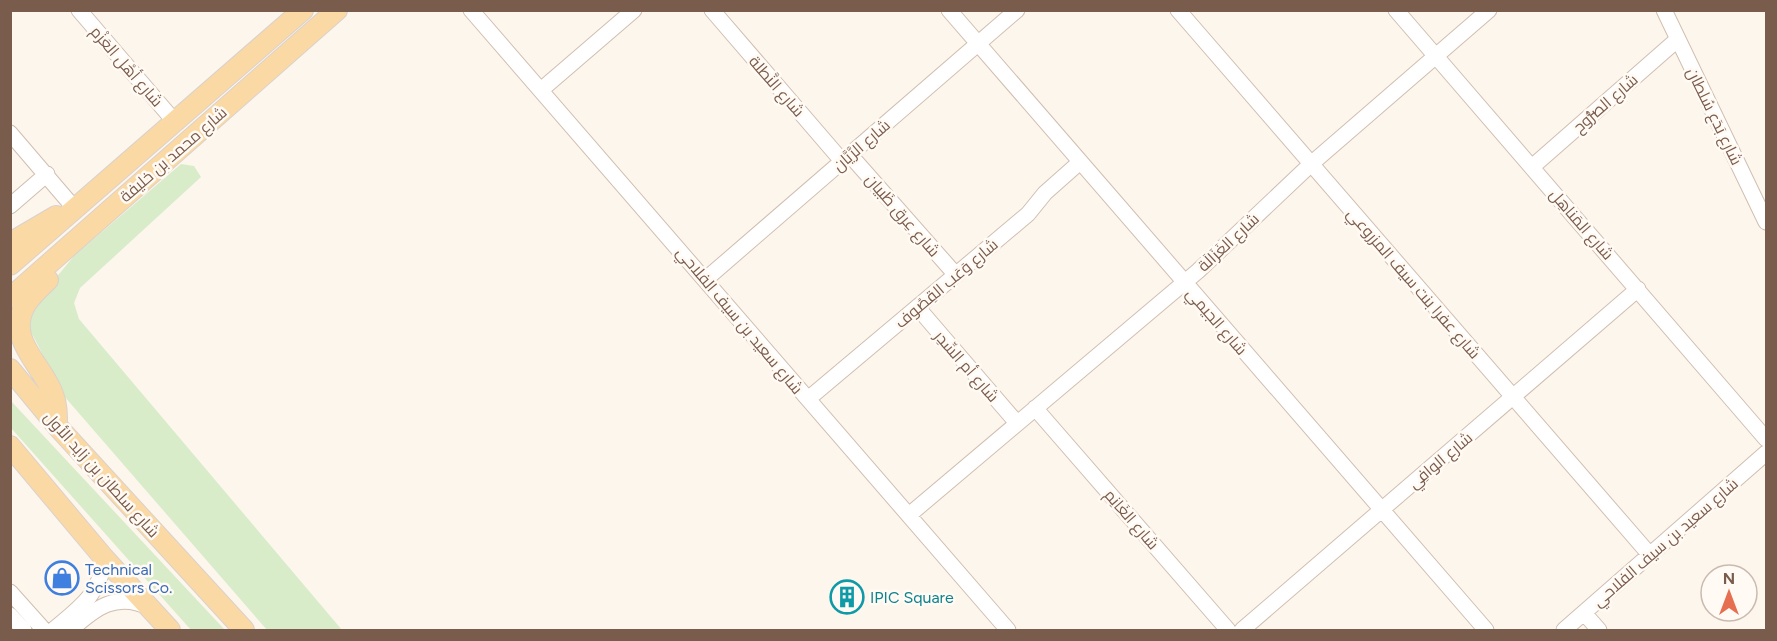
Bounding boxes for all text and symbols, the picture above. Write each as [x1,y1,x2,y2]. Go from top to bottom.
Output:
street label: شارع أهْل العَزْم [85,22,167,112]
street label: شارع النَّطلة [744,51,809,122]
street label: شارع بَدَع سُلطان [1681,64,1746,169]
street label: شارع الصُّرُوح [1569,70,1643,138]
street label: شارع محمد بن خليفة [116,103,232,208]
street label: شارع الرَّيَّان [829,115,895,177]
street label: شارع عِرق ظَبيان [860,170,944,262]
street label: شارع المَناهِل [1544,185,1618,265]
street label: شارع عفرا بنت سيف المزروعي [1340,204,1484,365]
street label: شارع الغَزَالَة [1194,209,1264,277]
street label: شارع وَعَب القِصُوف [891,235,1003,333]
street label: شارع سعيد بن سيف الفلاحي [669,243,807,400]
street label: شارع الجيمي [1179,284,1251,361]
street label: شارع أم السِّدِر [928,326,1003,407]
street label: شارع سلطان بن زايد الأول [39,407,163,543]
street label: شارع الوافِي [1404,428,1479,496]
street label: شارع سعيد بن سيف الفلاحي [1589,474,1745,614]
street label: شارع الغَانِم [1099,485,1163,555]
shop icon: Technical Scissors Co. [44,560,80,596]
place label: Technical Scissors Co. [85,560,172,597]
north arrow [1699,563,1759,623]
text: N [1723,569,1735,588]
building icon: IPIC Square [829,579,865,615]
place label: IPIC Square [870,588,954,607]

